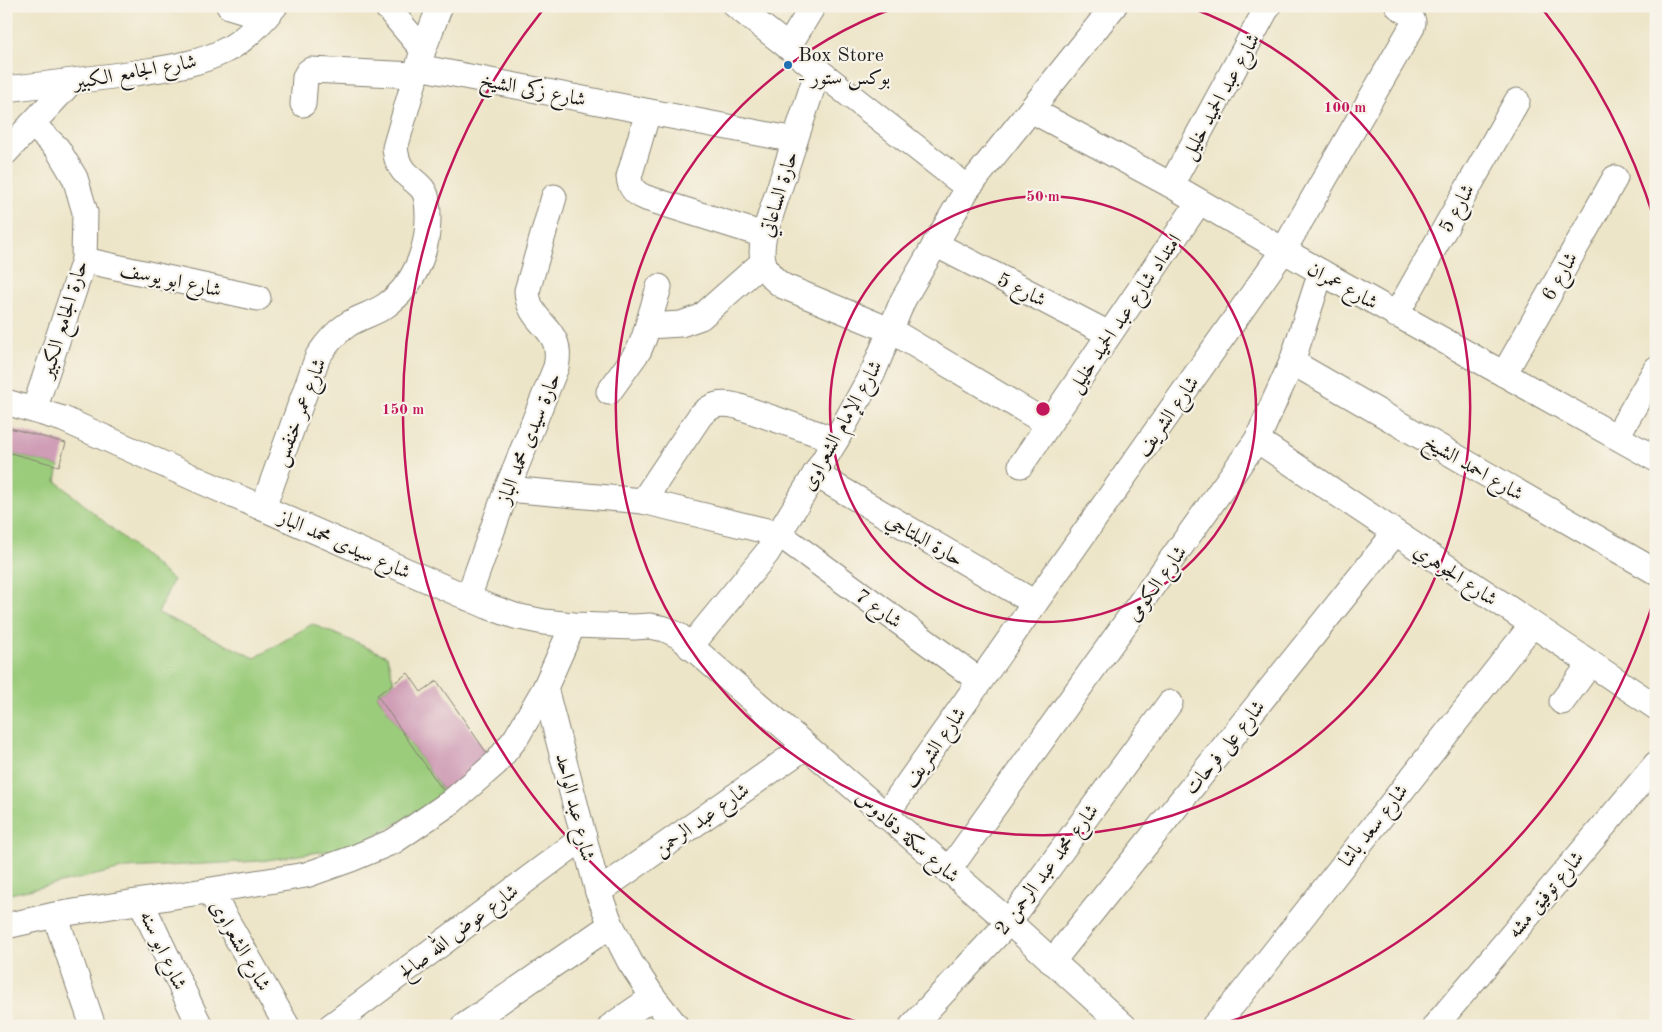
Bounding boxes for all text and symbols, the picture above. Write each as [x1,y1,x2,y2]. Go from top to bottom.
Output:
street label: شارع عبد الحميد خليل [1179,31,1270,166]
place label: Box Store - بوكس ستور [798,46,890,91]
street label: شارع الجامع الكبير [70,50,199,100]
marker: Box Store - بوكس ستور [782,59,794,71]
street label: شارع زكى الشيخ [477,67,588,117]
text: 100 m [1324,101,1366,116]
street label: حارة الساعاتي [757,149,806,241]
street label: شارع 5 [1436,181,1484,239]
text: 50 m [1026,190,1060,205]
street label: امتداد شارع عبد الحميد خليل [1065,231,1191,400]
street label: شارع 6 [1539,250,1588,307]
street label: حارة الجامع الكبير [35,258,98,384]
street label: شارع عمران [1301,259,1381,319]
street label: شارع ابو يوسف [117,260,223,307]
street label: شارع 5 [991,270,1049,317]
street label: شارع عمر خنفس [271,356,336,472]
street label: شارع الإمام الشعراوى [799,357,892,497]
street label: حارة سيدى محمد الباز [494,371,565,509]
street label: شارع الشريف [1134,373,1208,464]
centre of rings [1034,400,1052,418]
text: 150 m [382,403,424,418]
street label: شارع احمد الشيخ [1417,432,1526,510]
street label: شارع سيدى محمد الباز [271,507,413,589]
street label: حارة البلتاجي [880,511,966,574]
street label: شارع الجوهري [1406,541,1500,616]
street label: شارع الكومى [1122,542,1196,629]
street label: شارع 7 [847,586,905,638]
street label: شارع على فرحات [1182,697,1274,803]
street label: شارع الشريف [901,704,975,795]
street label: شارع عبد الواحد [545,752,597,865]
street label: شارع عبد الرحمن [650,780,757,866]
street label: شارع سعد باشا [1336,781,1417,875]
street label: شارع سكة دقادوس [847,786,963,892]
street label: شارع محمد عبد الرحمن 2 [991,800,1108,943]
street label: شارع توفيق مشه [1505,848,1593,946]
street label: شارع عوض الله صالح [392,876,526,989]
street label: شارع الشعراوى [200,897,273,998]
street label: شارع ابو سنه [130,908,189,996]

